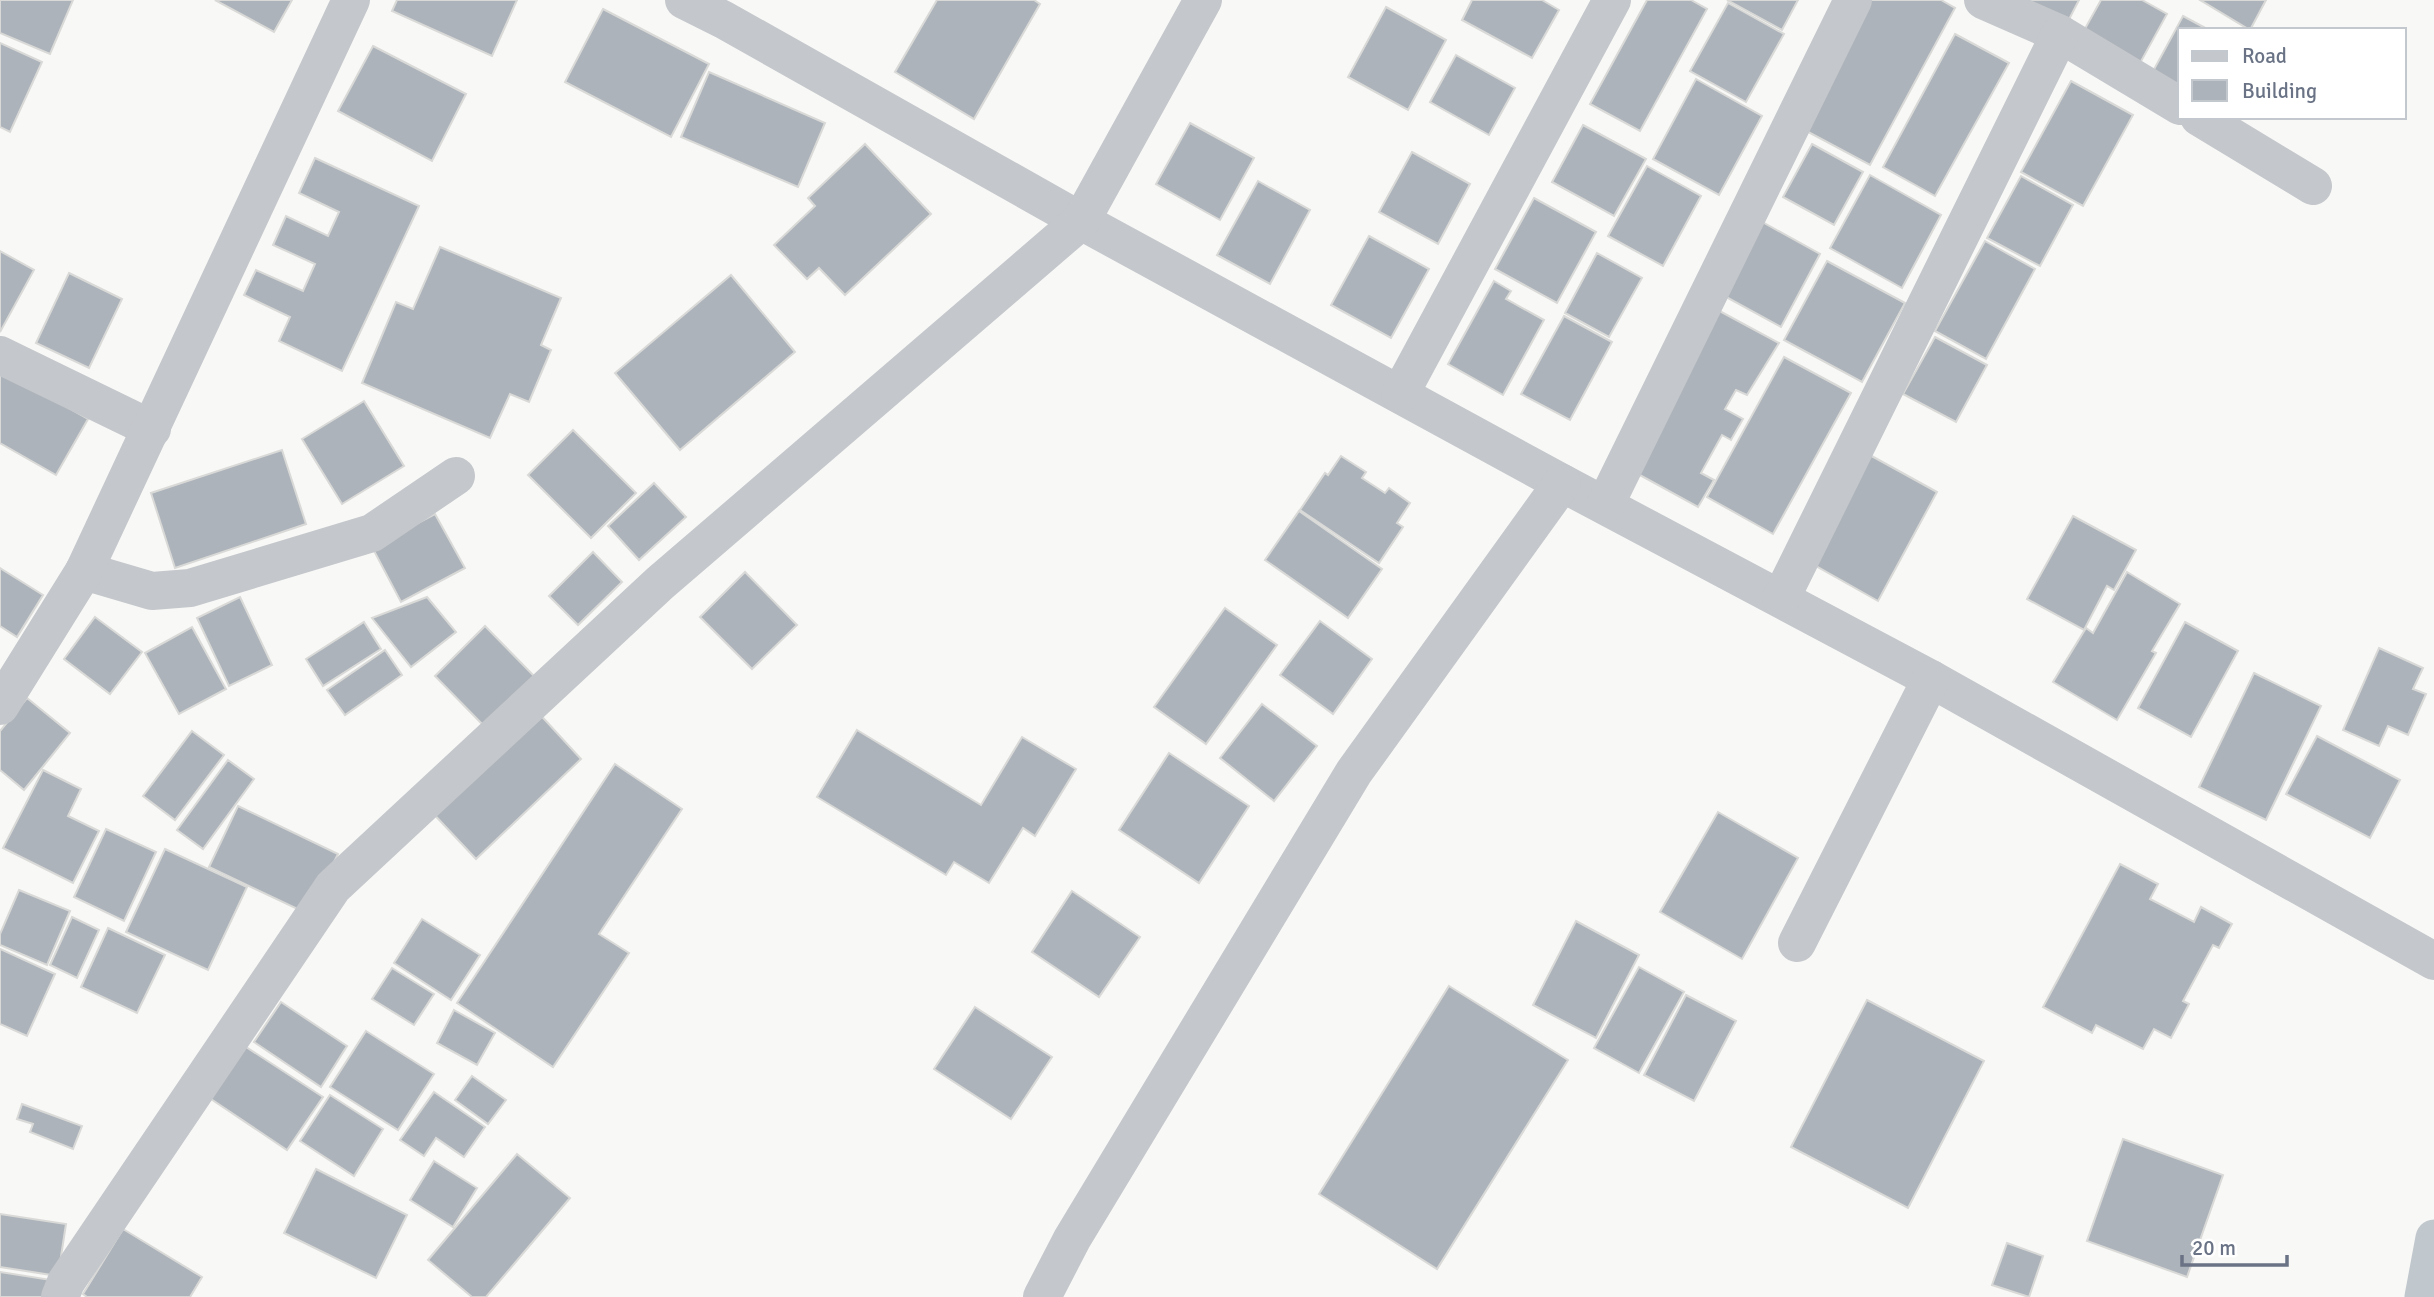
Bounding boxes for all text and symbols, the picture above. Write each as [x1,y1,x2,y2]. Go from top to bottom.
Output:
legend [2178,28,2406,119]
text: Road [2242,43,2287,69]
text: Building [2242,78,2317,104]
scale bar [2182,1224,2287,1268]
text: 20 m [2192,1235,2236,1261]

